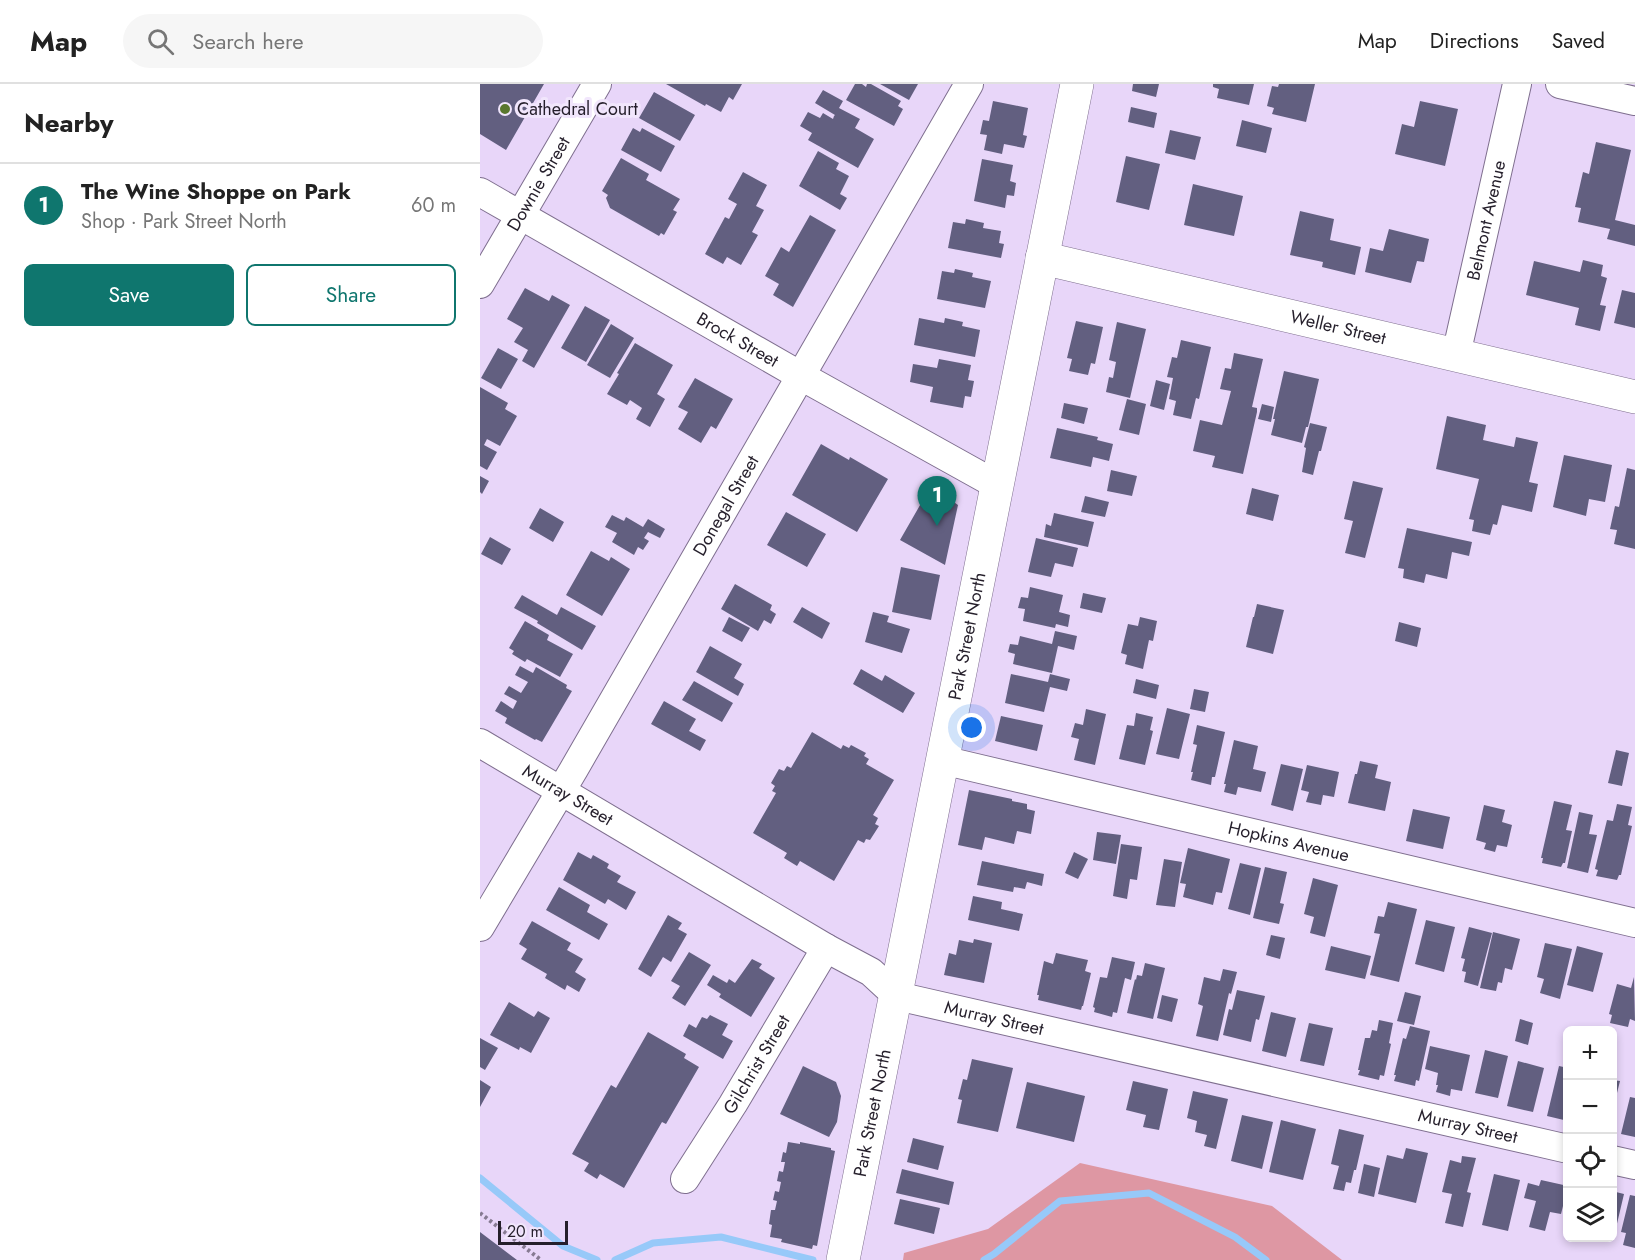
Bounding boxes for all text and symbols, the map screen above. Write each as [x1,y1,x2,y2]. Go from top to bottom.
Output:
search box [123,14,543,68]
text: Map [30,21,87,62]
icon: search [144,25,177,58]
text: Search here [192,25,304,57]
text: Map [1358,26,1397,56]
text: Directions [1430,26,1519,56]
text: Saved [1552,26,1605,56]
place label: Cathedral Court [517,96,638,122]
marker: Cathedral Court [498,102,512,116]
text: Nearby [24,104,113,142]
street label: Downie Street [501,131,577,236]
street label: Belmont Avenue [1460,158,1512,283]
text: The Wine Shoppe on Park [81,175,351,207]
text: 1 [38,191,49,220]
text: 60 m [411,191,456,220]
text: Shop · Park Street North [81,207,287,236]
button: Save [24,264,234,326]
button: Share [246,264,456,326]
street label: Weller Street [1287,304,1389,351]
street label: Brock Street [692,306,784,374]
street label: Donegal Street [687,450,766,561]
pin: 1 [918,476,956,526]
street label: Park Street North [942,570,993,702]
your location [957,713,986,742]
street label: Murray Street [518,758,619,832]
street label: Hopkins Avenue [1225,815,1352,868]
street label: Murray Street [942,994,1047,1042]
street label: Gilchrist Street [717,1009,797,1119]
map controls [1563,1026,1617,1242]
button: + [1563,1026,1617,1080]
street label: Park Street North [847,1047,898,1179]
button: − [1563,1080,1617,1134]
street label: Murray Street [1416,1102,1521,1150]
button: locate [1563,1134,1617,1188]
button: layers [1563,1188,1617,1242]
scale bar [498,1218,568,1246]
text: 20 m [507,1220,543,1243]

